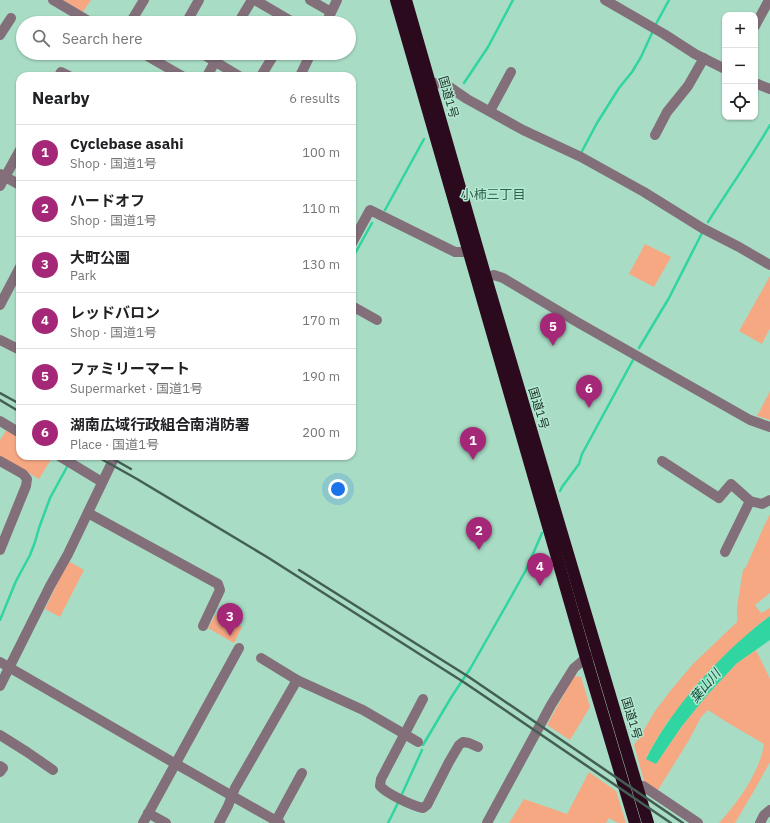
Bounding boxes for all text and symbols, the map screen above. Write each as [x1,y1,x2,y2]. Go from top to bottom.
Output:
map controls [722,12,758,120]
button: + [722,12,758,48]
search box [16,16,356,60]
icon: search [30,27,52,49]
text: Search here [62,29,142,48]
button: − [722,48,758,84]
street label: 国道1号 [436,74,462,120]
button: locate [722,84,758,120]
text: Nearby [32,87,90,109]
text: 6 results [289,90,340,107]
text: Cyclebase asahi [70,134,183,153]
text: 1 [41,144,49,161]
text: 100 m [302,144,340,161]
text: Shop · 国道1号 [70,155,157,172]
district label: 小柿三丁目 [460,186,526,203]
text: ハードオフ [70,191,145,210]
text: 2 [41,200,49,217]
text: 110 m [302,200,340,217]
text: Shop · 国道1号 [70,212,157,229]
text: 大町公園 [70,248,130,267]
text: 3 [41,256,49,273]
text: 130 m [302,256,340,273]
text: Park [70,267,96,284]
text: レッドバロン [70,303,160,322]
text: 4 [41,312,49,329]
text: 170 m [302,312,340,329]
pin: 5 [540,313,566,346]
text: Shop · 国道1号 [70,324,157,341]
text: ファミリーマート [70,359,190,378]
text: 5 [41,368,49,385]
text: 190 m [302,368,340,385]
pin: 6 [576,375,602,408]
text: Supermarket · 国道1号 [70,380,203,397]
street label: 国道1号 [526,385,552,431]
text: 湖南広域行政組合南消防署 [70,415,250,434]
text: 6 [41,424,49,441]
text: 200 m [302,424,340,441]
pin: 1 [460,427,486,460]
text: Place · 国道1号 [70,436,159,453]
your location [328,479,348,499]
pin: 2 [466,517,492,550]
pin: 4 [527,553,553,586]
pin: 3 [217,603,243,636]
water label: 葉山川 [686,664,725,706]
street label: 国道1号 [619,695,645,741]

